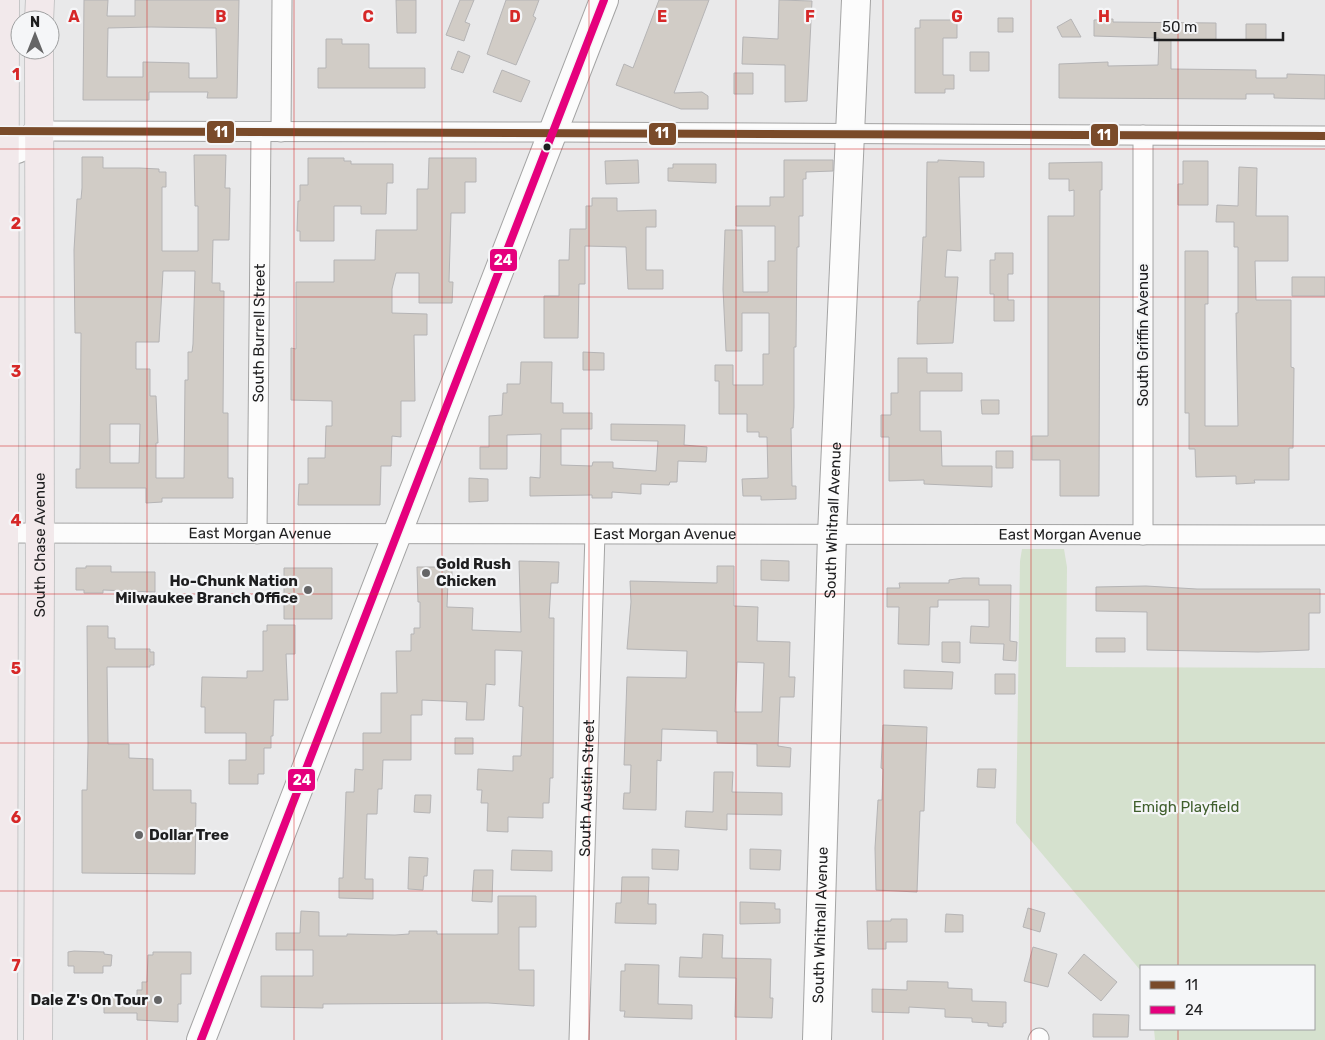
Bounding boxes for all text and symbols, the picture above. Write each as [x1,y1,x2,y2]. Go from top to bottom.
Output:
text: A [68,7,80,26]
text: B [215,7,227,26]
text: C [362,7,374,26]
text: D [509,7,521,26]
text: E [657,7,667,26]
text: F [805,7,815,26]
text: G [951,7,963,26]
text: H [1098,7,1110,26]
north arrow [10,10,60,60]
scale bar [1155,10,1282,42]
text: N [30,14,40,31]
text: 50 m [1162,18,1197,36]
text: 1 [12,65,20,84]
line badge: 11 [206,120,235,144]
line badge: 11 [648,122,677,146]
line badge: 11 [1090,123,1119,147]
text: 11 [214,124,228,141]
text: 11 [655,125,669,142]
text: 11 [1097,127,1111,144]
unlabelled marker [542,142,552,152]
text: 2 [11,214,21,233]
line badge: 24 [489,248,518,272]
text: 24 [494,252,513,269]
street label: South Burrell Street [249,263,269,403]
street label: South Griffin Avenue [1134,264,1152,406]
text: 3 [11,362,21,381]
street label: South Whitnall Avenue [821,442,845,599]
street label: South Chase Avenue [31,472,49,618]
text: 4 [11,511,22,530]
street label: East Morgan Avenue [189,524,331,543]
street label: East Morgan Avenue [594,525,736,543]
street label: East Morgan Avenue [999,526,1141,544]
place label: Gold Rush Chicken [436,555,511,590]
marker: Gold Rush Chicken [420,567,432,579]
place label: Ho-Chunk Nation Milwaukee Branch Office [115,572,298,607]
marker: Ho-Chunk Nation Milwaukee Branch Office [302,584,314,596]
text: 5 [11,659,21,678]
street label: South Austin Street [576,719,598,857]
line badge: 24 [287,768,316,792]
text: 24 [293,772,312,789]
park label: Emigh Playfield [1133,798,1239,816]
text: 6 [11,808,21,827]
place label: Dollar Tree [149,826,229,844]
marker: Dollar Tree [133,829,145,841]
street label: South Whitnall Avenue [809,846,832,1004]
text: 7 [11,956,21,975]
legend [1140,965,1315,1030]
text: 11 [1185,976,1198,994]
place label: Dale Z's On Tour [31,991,148,1009]
marker: Dale Z's On Tour [152,994,164,1006]
text: 24 [1185,1001,1203,1019]

